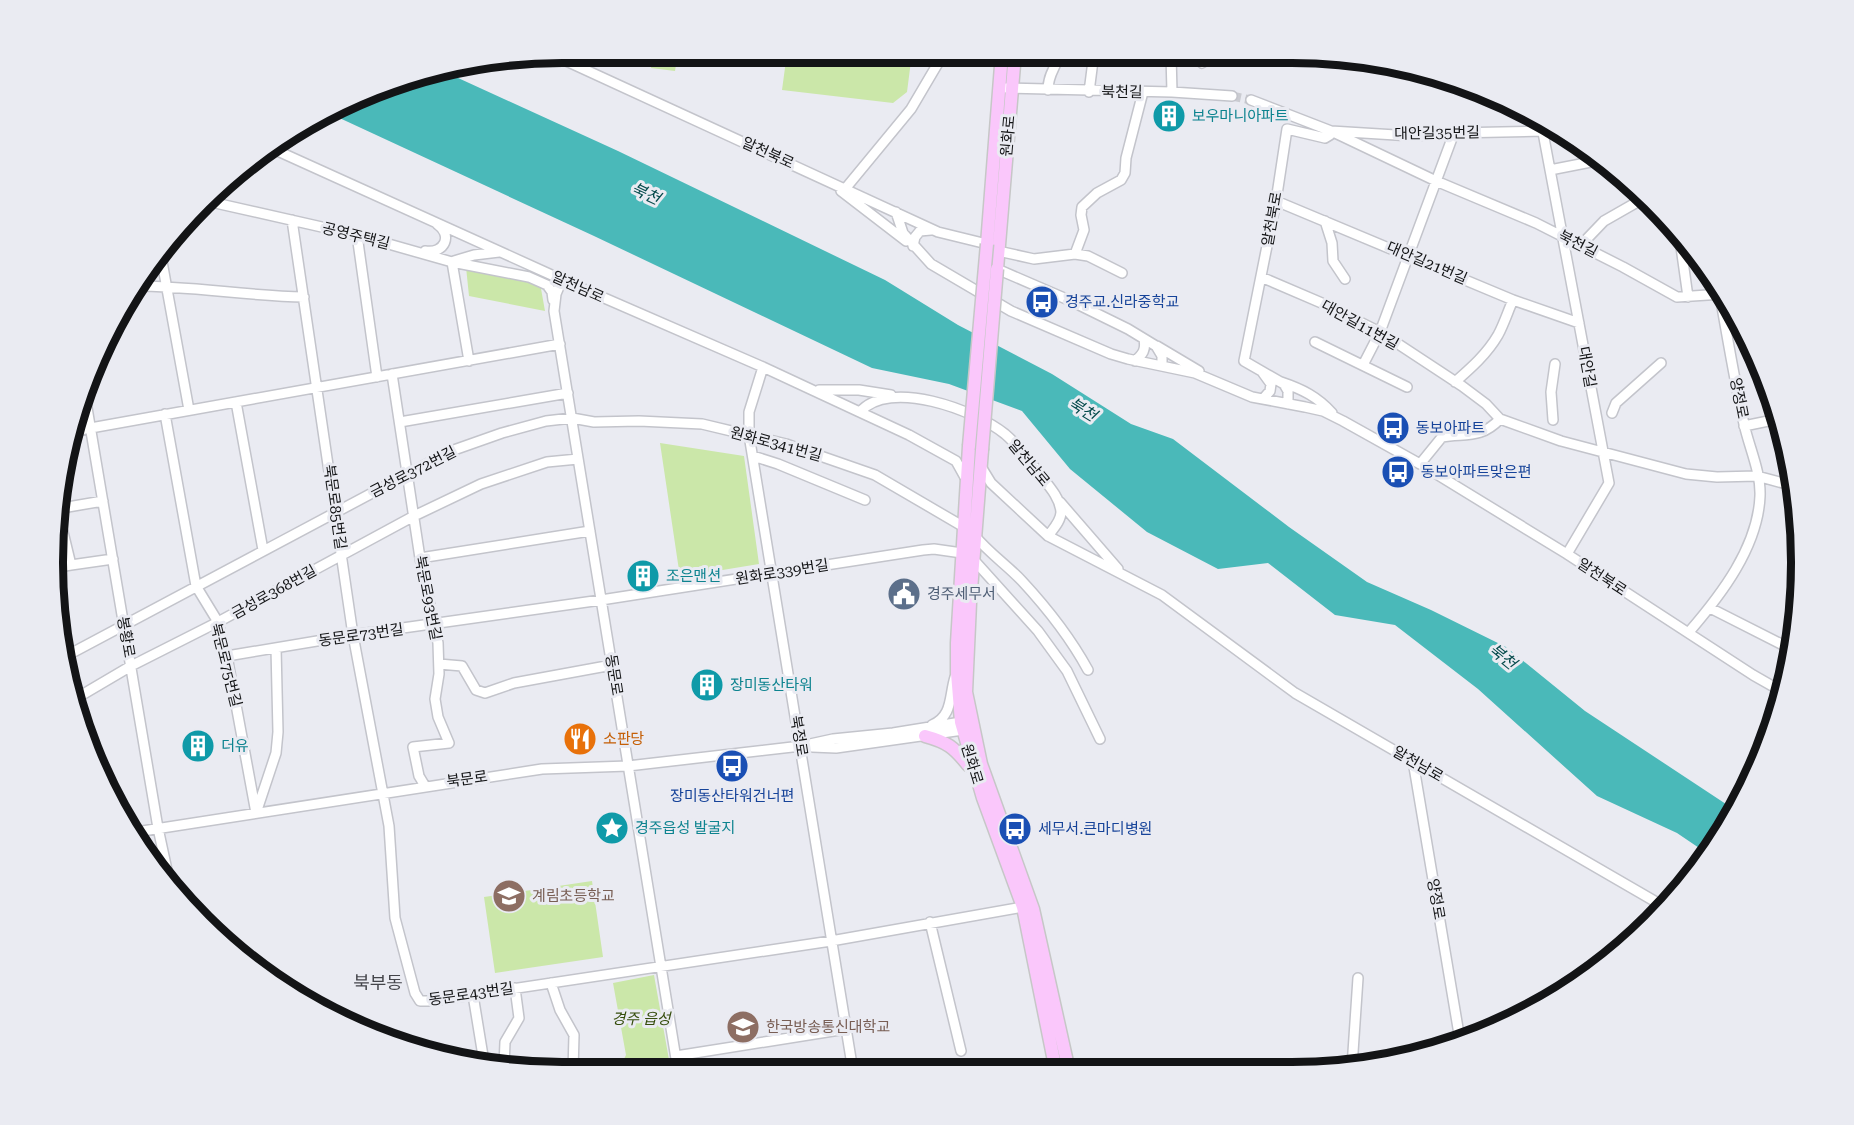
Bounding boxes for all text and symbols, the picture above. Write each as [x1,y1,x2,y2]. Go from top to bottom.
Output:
street label: 북천길 [1101,83,1143,101]
building icon: 보우마니아파트 [1151,98,1187,134]
place label: 보우마니아파트 [1192,107,1289,125]
street label: 원화로 [997,115,1019,157]
street label: 대안길35번길 [1394,123,1480,143]
street label: 알천북로 [739,134,797,172]
water label: 북천 [628,179,665,209]
street label: 알천북로 [1258,190,1286,248]
street label: 공영주택길 [320,219,392,253]
street label: 북천길 [1555,227,1601,261]
street label: 대안길21번길 [1384,238,1470,288]
street label: 알천남로 [549,268,607,306]
bus stop icon: 경주교.신라중학교 [1024,284,1060,320]
place label: 경주교.신라중학교 [1065,293,1179,311]
street label: 대안길11번길 [1318,296,1402,354]
street label: 대안길 [1575,345,1599,389]
street label: 양정로 [1726,376,1752,420]
water label: 북천 [1065,394,1102,426]
bus stop icon: 동보아파트 [1375,410,1411,446]
place label: 동보아파트 [1416,419,1485,437]
street label: 원화로341번길 [728,423,824,465]
street label: 알천남로 [1004,436,1054,490]
street label: 금성로372번길 [367,443,459,501]
bus stop icon: 동보아파트맞은편 [1380,454,1416,490]
street label: 북문로85번길 [320,463,350,551]
place label: 동보아파트맞은편 [1421,463,1531,481]
street label: 북문로93번길 [411,554,445,642]
street label: 알천북로 [1574,554,1630,600]
street label: 원화로339번길 [734,556,830,588]
building icon: 조은맨션 [625,558,661,594]
street label: 금성로368번길 [228,561,320,623]
place label: 조은맨션 [666,567,721,585]
public building icon: 경주세무서 [886,576,922,612]
place label: 경주세무서 [927,585,996,603]
street label: 봉황로 [114,615,138,659]
street label: 동문로73번길 [317,620,405,650]
street label: 북문로75번길 [207,621,245,709]
water label: 북천 [1485,640,1522,674]
street label: 동문로 [602,653,626,697]
building icon: 장미동산타워 [689,667,725,703]
place label: 장미동산타워 [730,676,813,694]
street label: 북정로 [787,714,811,758]
restaurant icon: 소판당 [562,721,598,757]
building icon: 더유 [180,728,216,764]
place label: 소판당 [603,730,645,748]
place label: 더유 [221,737,249,755]
street label: 원화로 [957,742,987,786]
street label: 알천남로 [1390,742,1446,786]
bus stop icon: 장미동산타워건너편 [714,748,750,784]
street label: 북문로 [445,767,489,791]
place label: 장미동산타워건너편 [670,787,794,805]
place icon: 경주읍성 발굴지 [594,810,630,846]
bus stop icon: 세무서.큰마디병원 [997,811,1033,847]
place label: 경주읍성 발굴지 [635,819,735,837]
place label: 세무서.큰마디병원 [1038,820,1152,838]
street label: 양정로 [1424,877,1448,921]
school or university icon: 계림초등학교 [491,878,527,914]
place label: 계림초등학교 [532,887,615,905]
district label: 북부동 [353,972,403,993]
street label: 동문로43번길 [427,979,515,1009]
school or university icon: 한국방송통신대학교 [725,1009,761,1045]
park label: 경주 읍성 [612,1010,673,1028]
place label: 한국방송통신대학교 [766,1018,890,1036]

